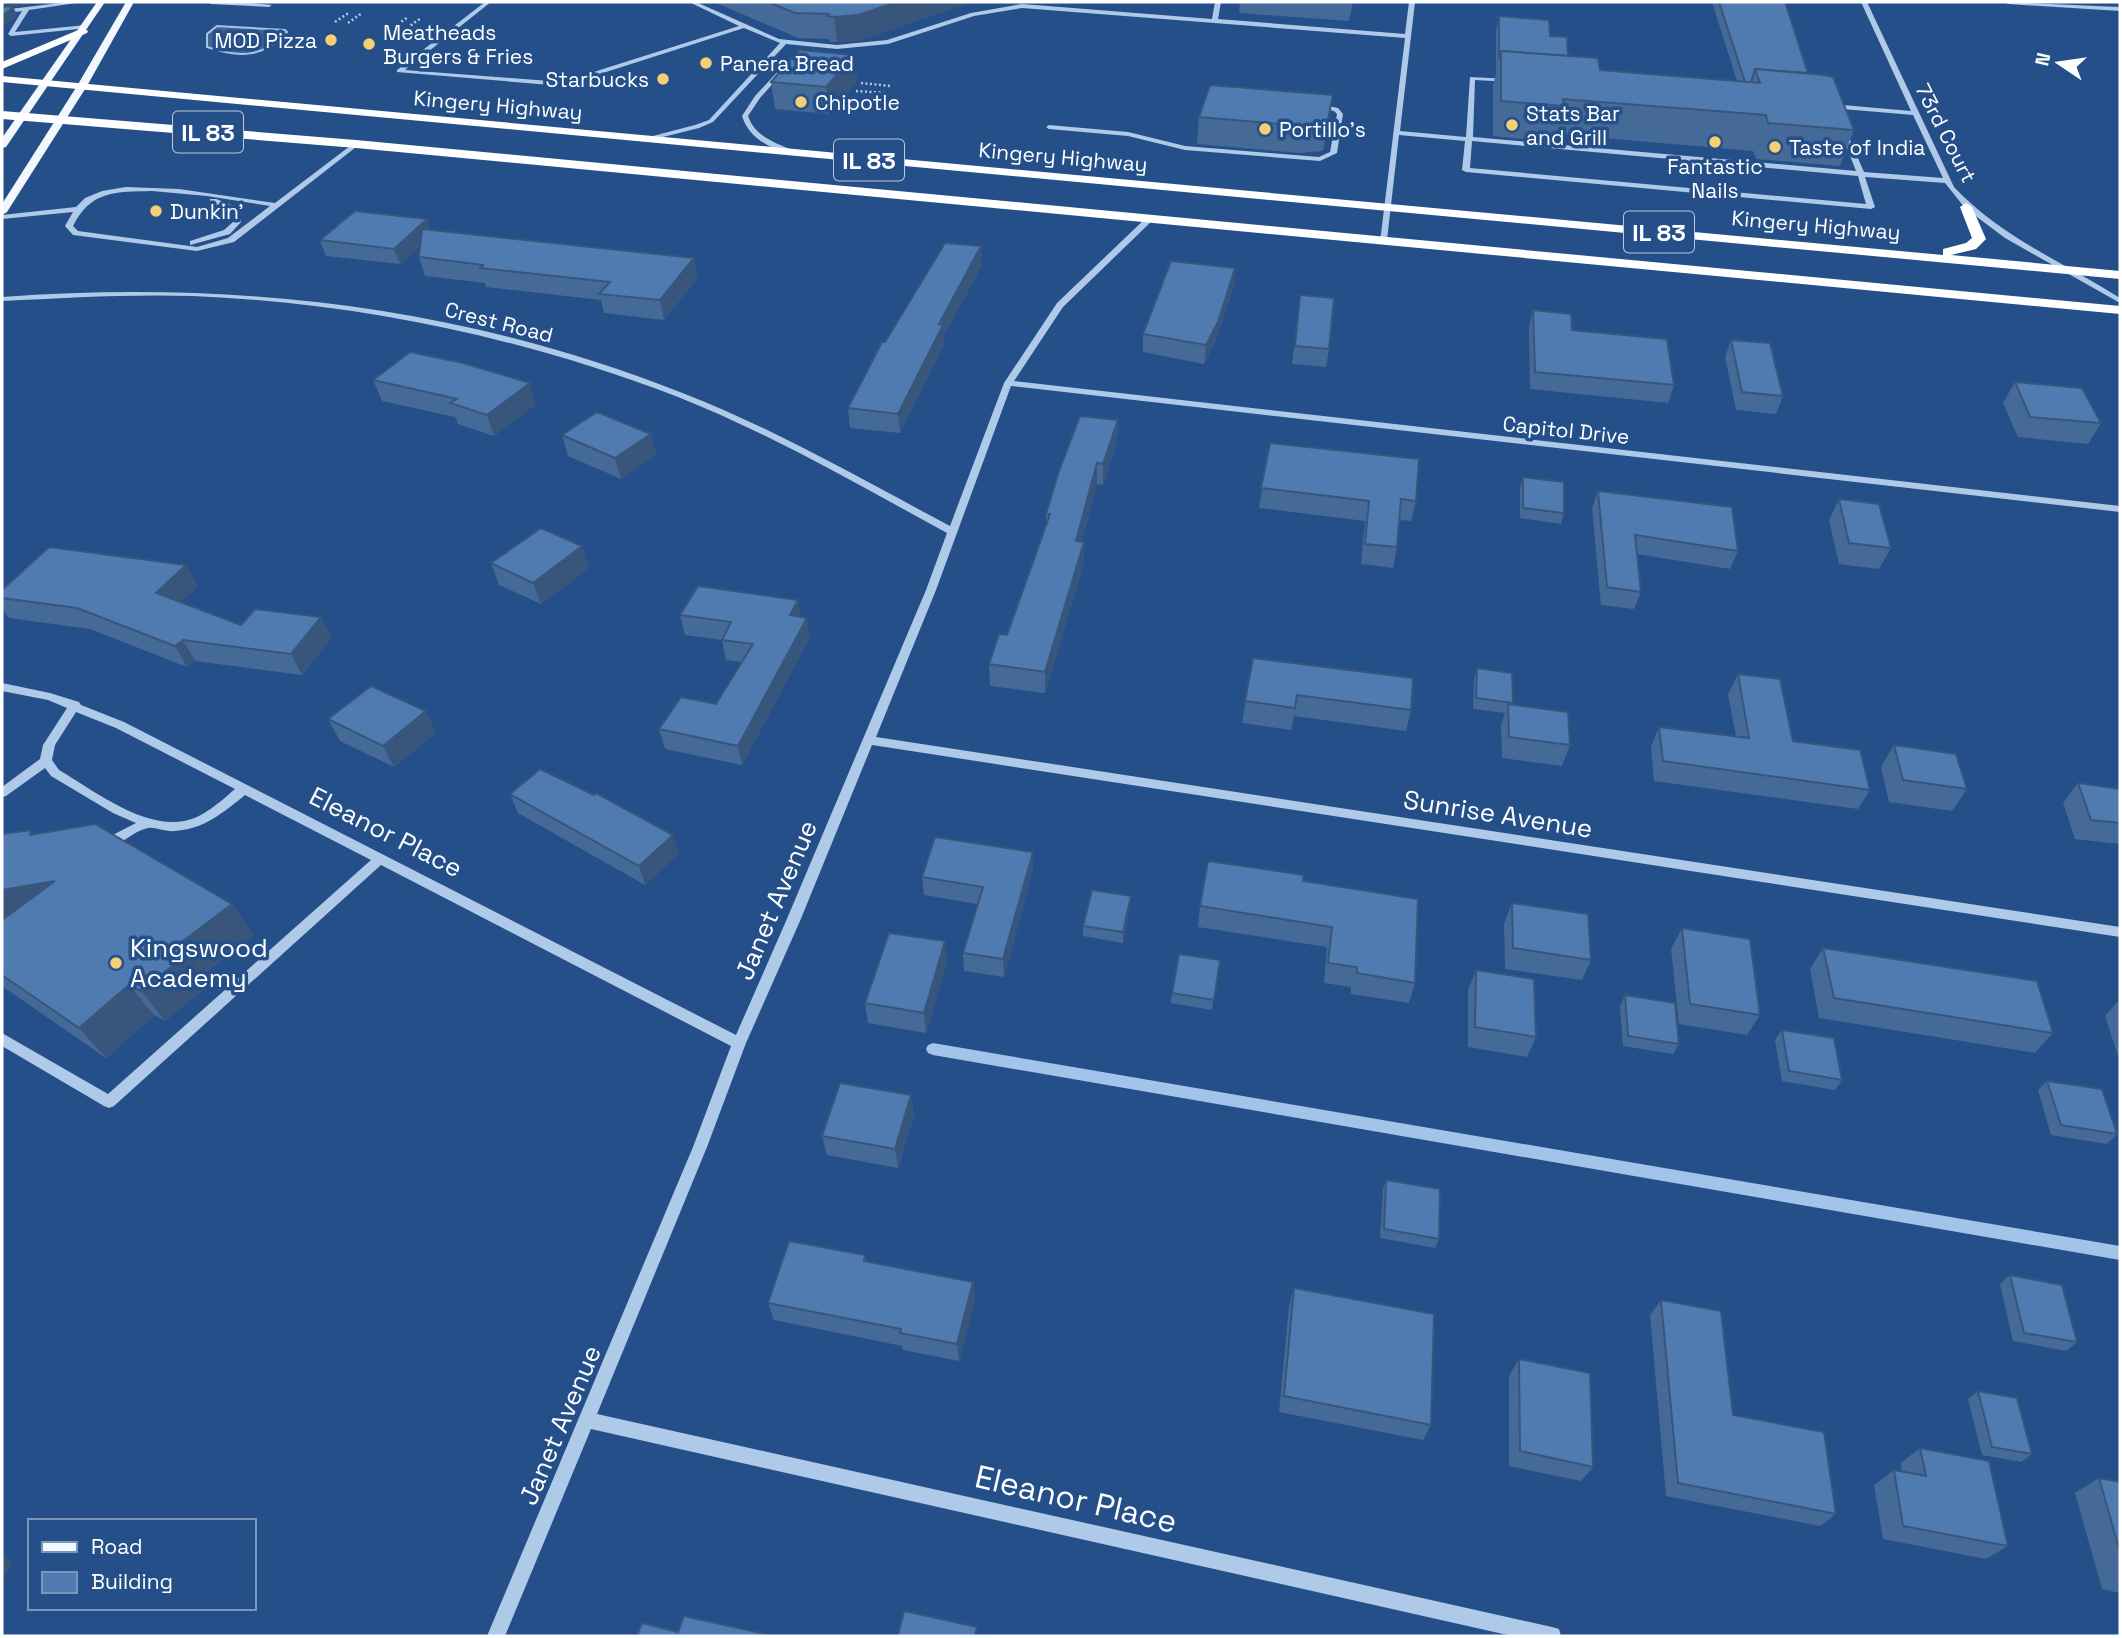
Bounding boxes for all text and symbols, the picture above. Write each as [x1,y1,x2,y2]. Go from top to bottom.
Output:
place label: Meatheads Burgers & Fries [383,19,533,70]
place label: MOD Pizza [214,27,317,54]
north arrow [2024,28,2094,98]
marker: MOD Pizza [323,32,339,48]
marker: Meatheads Burgers & Fries [361,36,377,52]
place label: Panera Bread [720,50,854,77]
text: N [2029,50,2057,68]
marker: Panera Bread [698,55,714,71]
place label: Starbucks [546,66,649,93]
marker: Starbucks [655,71,671,87]
street label: 73rd Court [1909,79,1983,187]
street label: Kingery Highway [412,84,584,126]
place label: Chipotle [815,89,900,116]
marker: Chipotle [793,94,809,110]
place label: Stats Bar and Grill [1526,100,1620,151]
road number: IL 83 [173,112,243,152]
place label: Portillo's [1279,116,1366,143]
marker: Stats Bar and Grill [1504,117,1520,133]
marker: Portillo's [1257,121,1273,137]
marker: Fantastic Nails [1707,134,1723,150]
place label: Taste of India [1789,134,1925,161]
street label: Kingery Highway [977,136,1149,178]
marker: Taste of India [1767,139,1783,155]
road number: IL 83 [834,140,904,180]
place label: Fantastic Nails [1667,153,1763,204]
place label: Dunkin' [170,198,244,225]
marker: Dunkin' [148,203,164,219]
street label: Kingery Highway [1730,204,1902,246]
road number: IL 83 [1624,212,1694,253]
street label: Crest Road [442,295,556,349]
street label: Capitol Drive [1501,410,1631,450]
street label: Eleanor Place [304,779,468,885]
street label: Sunrise Avenue [1401,782,1595,846]
street label: Janet Avenue [727,815,825,985]
place label: Kingswood Academy [130,931,268,995]
marker: Kingswood Academy [108,955,124,971]
street label: Janet Avenue [511,1340,609,1510]
street label: Eleanor Place [971,1456,1181,1542]
legend [28,1519,256,1610]
text: Road [91,1533,143,1560]
text: Building [91,1568,173,1595]

